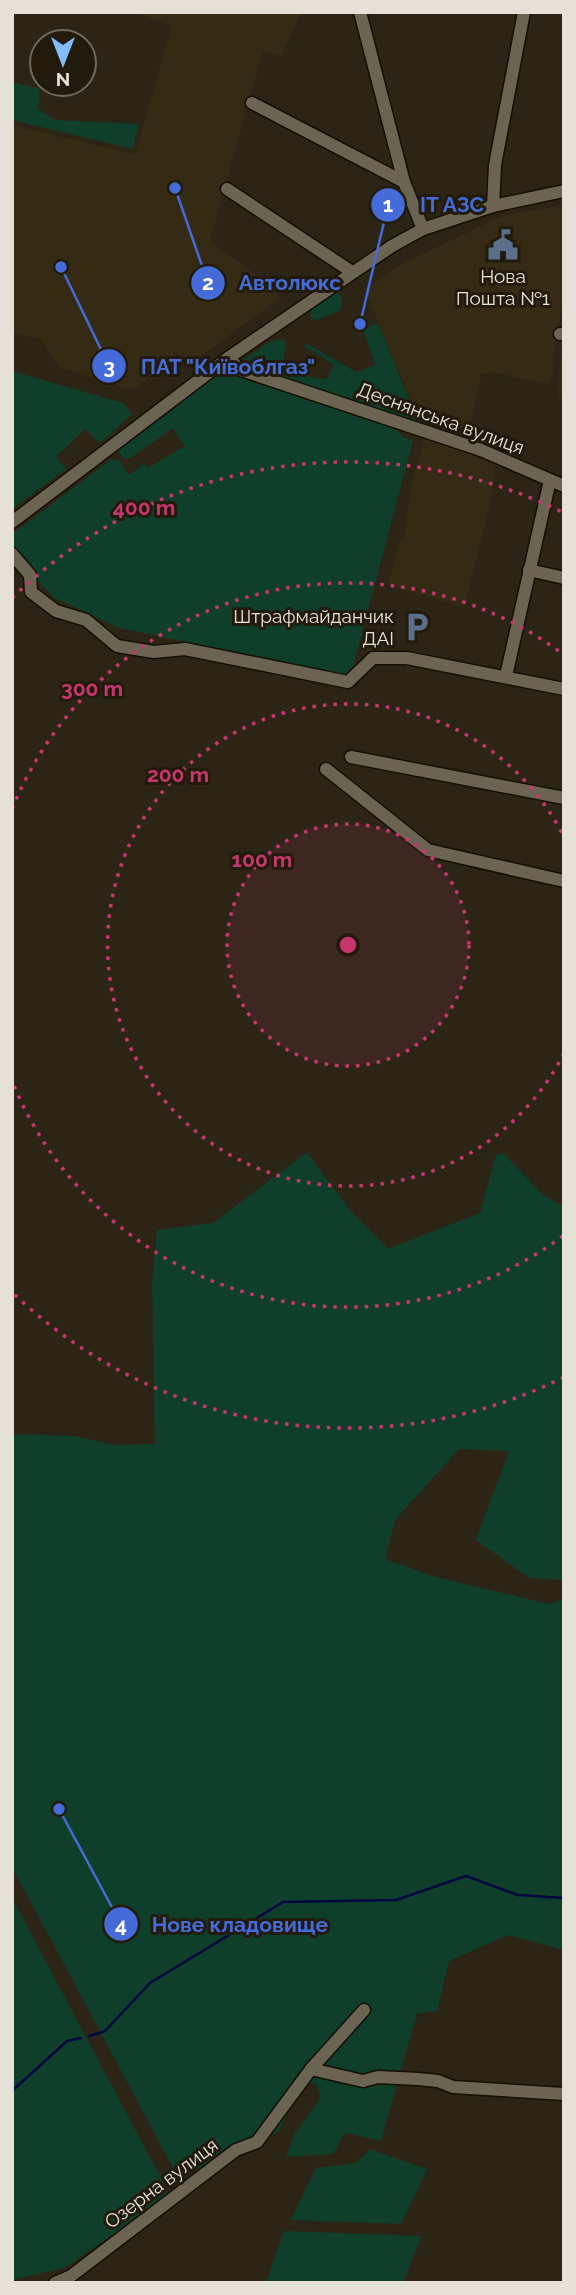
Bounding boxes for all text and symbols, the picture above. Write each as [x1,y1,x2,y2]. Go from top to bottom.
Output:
north arrow [28,28,98,98]
text: N [56,69,70,91]
callout: ІТ АЗС [370,184,499,226]
text: 1 [383,192,393,217]
text: ІТ АЗС [420,192,484,217]
public building icon: Нова Пошта №1 [486,228,520,262]
callout: Автолюкс [190,262,355,304]
place label: Нова Пошта №1 [456,265,550,309]
text: 2 [202,270,214,295]
text: Автолюкс [239,270,341,295]
callout: ПАТ "Київоблгаз" [91,345,330,387]
text: 3 [103,354,115,379]
text: ПАТ "Київоблгаз" [141,354,315,379]
street label: Деснянська вулиця [355,378,527,458]
text: 400 m [113,495,175,520]
place label: Штрафмайданчик ДАІ [233,605,394,649]
parking icon: Штрафмайданчик ДАІ [400,610,434,644]
text: 300 m [61,676,123,701]
text: 200 m [147,762,209,787]
text: 100 m [232,847,292,872]
centre of rings [336,933,360,957]
callout: Нове кладовище [103,1903,342,1945]
text: 4 [115,1912,127,1937]
text: Нове кладовище [152,1912,329,1937]
street label: Озерна вулиця [100,2133,222,2233]

